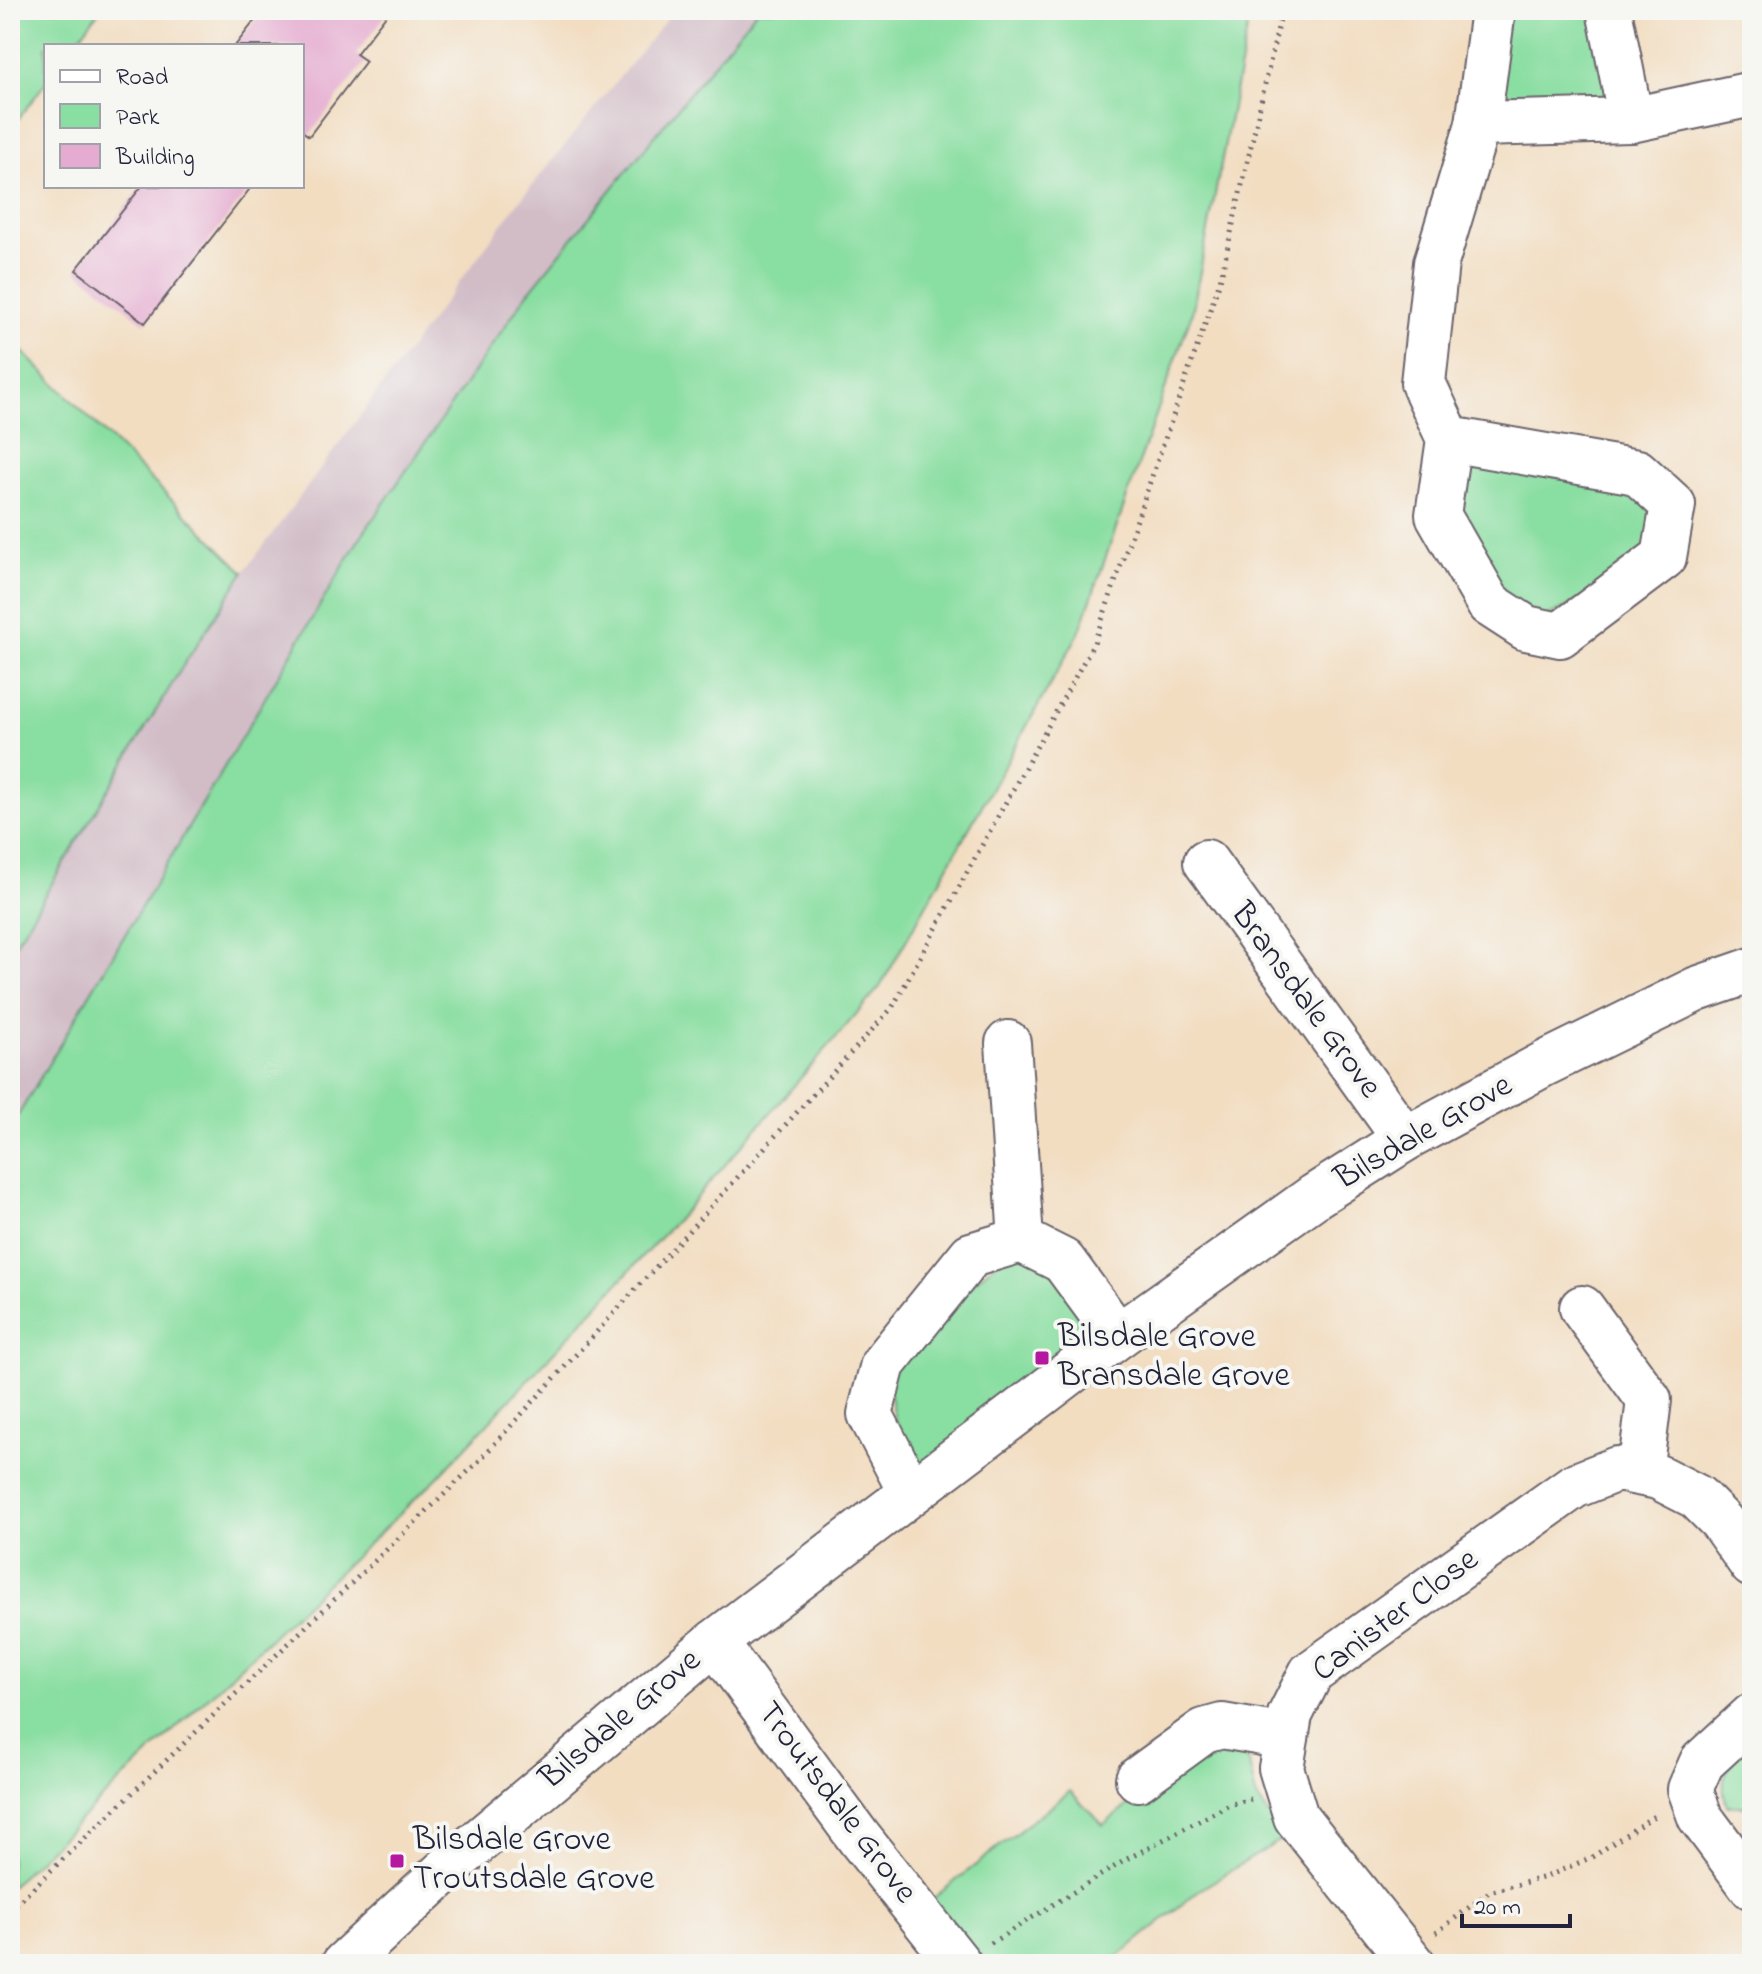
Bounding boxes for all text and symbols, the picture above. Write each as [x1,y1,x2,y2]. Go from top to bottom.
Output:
legend [44,44,304,188]
text: Road [116,61,169,96]
text: Park [116,101,160,136]
text: Building [115,141,195,176]
street label: Bransdale Grove [1216,892,1394,1110]
street label: Bilsdale Grove [1325,1062,1523,1205]
place label: Bilsdale Grove Bransdale Grove [1057,1313,1290,1402]
marker: Bilsdale Grove Bransdale Grove [1033,1349,1051,1367]
street label: Canister Close [1302,1536,1491,1695]
street label: Bilsdale Grove [528,1637,713,1803]
street label: Troutsdale Grove [743,1691,929,1915]
place label: Bilsdale Grove Troutsdale Grove [412,1816,655,1905]
marker: Bilsdale Grove Troutsdale Grove [388,1852,406,1870]
scale bar [1462,1878,1570,1928]
text: 20 m [1474,1891,1521,1926]

